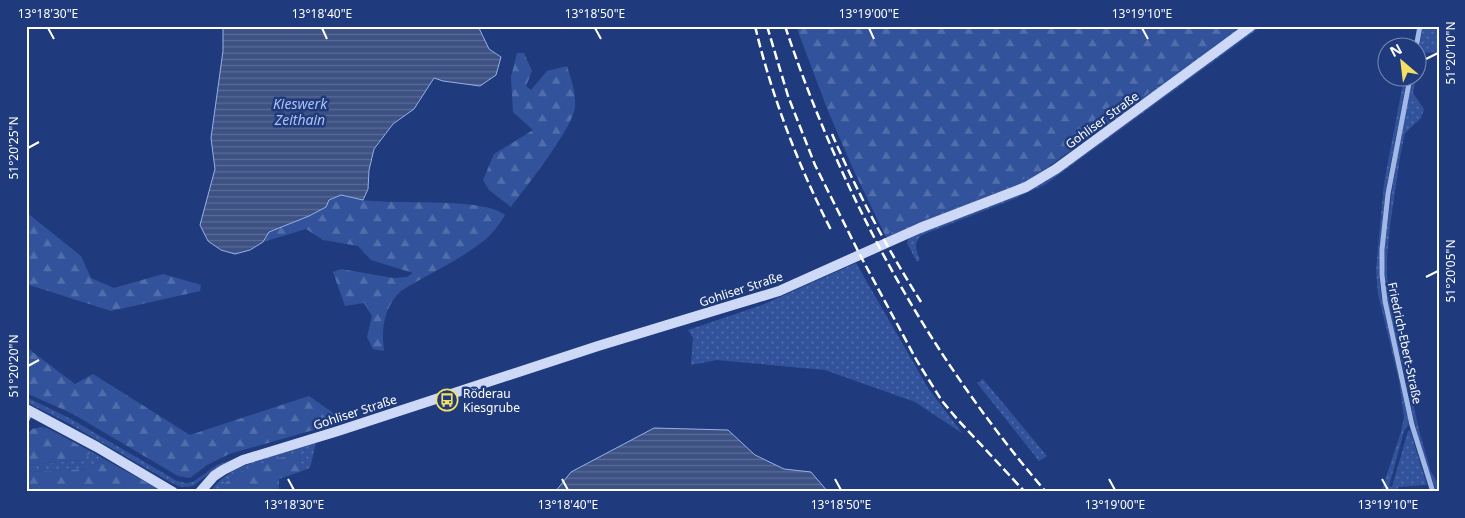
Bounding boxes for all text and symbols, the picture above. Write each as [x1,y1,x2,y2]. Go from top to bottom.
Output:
text: 13°18'30"E [18,5,78,22]
text: 13°18'40"E [292,5,352,22]
text: 13°18'50"E [565,5,625,22]
text: 13°19'00"E [839,5,899,22]
text: 13°19'10"E [1112,5,1172,22]
text: 51°20'10"N [1442,21,1459,85]
north arrow [1378,38,1428,88]
text: N [1386,39,1405,61]
street label: Gohliser Straße [1062,87,1142,152]
water label: Kieswerk Zeithain [273,94,328,129]
text: 51°20'25"N [5,116,22,180]
text: 51°20'05"N [1442,239,1459,303]
street label: Gohliser Straße [697,267,785,311]
street label: Friedrich-Ebert-Straße [1384,280,1426,406]
text: 51°20'20"N [5,334,22,398]
place label: Röderau Kiesgrube [463,385,520,416]
bus stop icon: Röderau Kiesgrube [435,388,459,412]
street label: Gohliser Straße [311,390,399,434]
text: 13°18'30"E [264,496,324,513]
text: 13°18'40"E [538,496,598,513]
text: 13°18'50"E [811,496,871,513]
text: 13°19'00"E [1085,496,1145,513]
text: 13°19'10"E [1358,496,1418,513]

